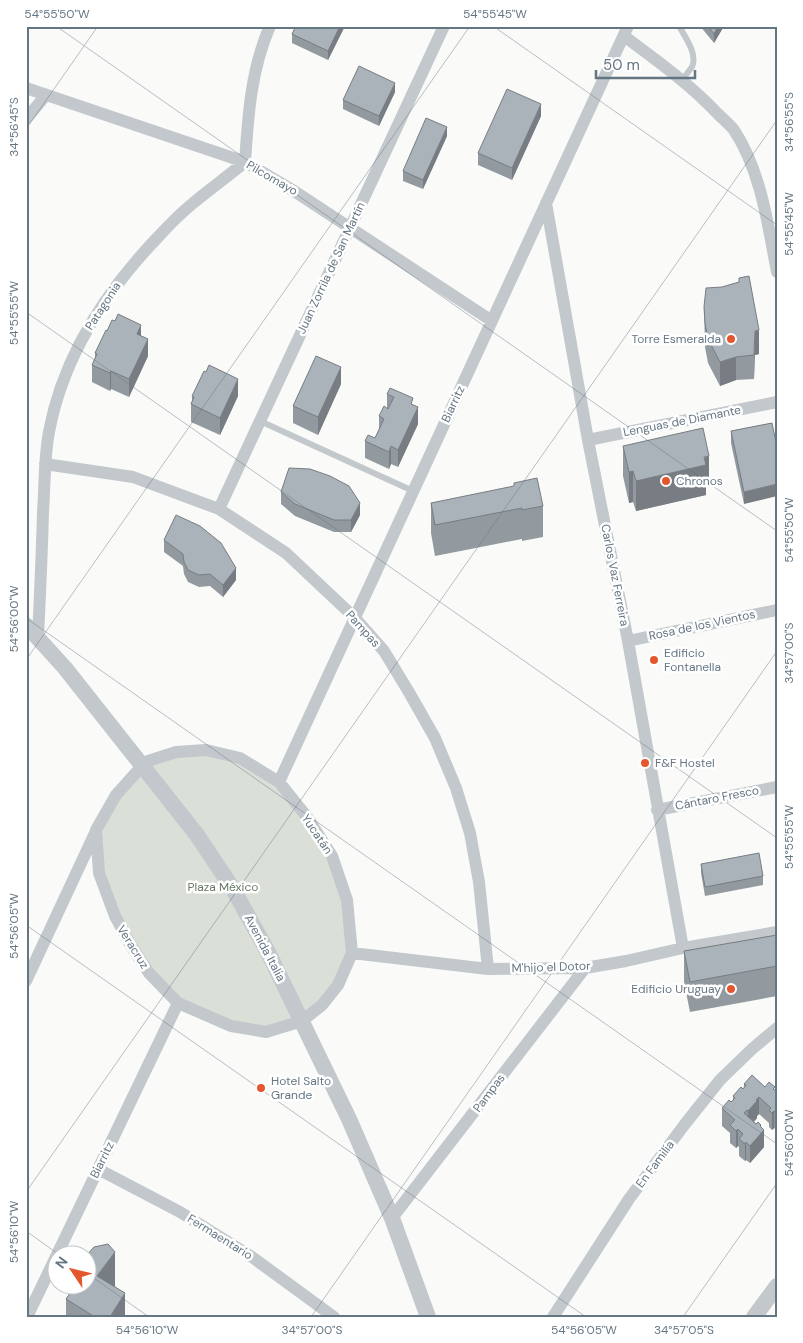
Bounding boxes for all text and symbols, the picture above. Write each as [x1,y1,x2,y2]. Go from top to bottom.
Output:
text: 54°55'50"W [24,6,90,22]
text: 54°55'45"W [463,6,527,22]
scale bar [596,48,694,80]
text: 50 m [603,55,640,75]
text: 34°56'55"S [781,92,797,152]
text: 34°56'45"S [6,97,22,157]
street label: Pilcomayo [243,157,301,199]
text: 54°55'45"W [781,192,797,256]
street label: Juan Zorrila de San Martín [293,199,369,337]
street label: Patagonia [82,279,124,333]
text: 54°55'55"W [6,280,22,345]
place label: Torre Esmeralda [632,331,721,347]
marker: Torre Esmeralda [725,333,737,345]
street label: Biarritz [438,383,468,425]
street label: Lenguas de Diamante [622,402,742,440]
place label: Chronos [676,473,723,489]
marker: Chronos [660,475,672,487]
text: 54°55'50"W [781,497,797,563]
street label: Carlos Vaz Ferreira [597,523,633,627]
text: 54°56'00"W [6,585,22,653]
street label: Rosa de los Vientos [647,606,757,644]
street label: Pampas [342,607,384,651]
text: 34°57'00"S [781,622,797,684]
place label: Edificio Fontanella [664,645,721,675]
marker: Edificio Fontanella [648,654,660,666]
place label: F&F Hostel [655,755,715,771]
marker: F&F Hostel [639,757,651,769]
street label: Cántaro Fresco [674,782,760,814]
text: 54°55'55"W [781,804,797,869]
street label: Yucatán [298,811,336,857]
park label: Plaza México [188,879,258,895]
text: 54°56'05"W [6,893,22,959]
street label: Avenida Italia [241,912,289,984]
street label: Veracruz [113,922,153,972]
street label: M'hijo el Dotor [511,958,591,976]
place label: Edificio Uruguay [631,981,721,997]
marker: Edificio Uruguay [725,983,737,995]
street label: Pampas [469,1071,509,1115]
place label: Hotel Salto Grande [271,1073,331,1103]
marker: Hotel Salto Grande [255,1082,267,1094]
text: 54°56'00"W [781,1109,797,1177]
street label: En Familia [632,1137,678,1191]
street label: Biarritz [86,1139,118,1181]
text: 54°56'10"W [6,1200,22,1263]
street label: Fermaentario [184,1211,256,1263]
north arrow [48,1246,98,1296]
text: N [51,1253,72,1272]
text: 54°56'10"W [116,1322,179,1338]
text: 34°57'00"S [281,1322,343,1338]
text: 54°56'05"W [551,1322,617,1338]
text: 34°57'05"S [654,1322,714,1338]

